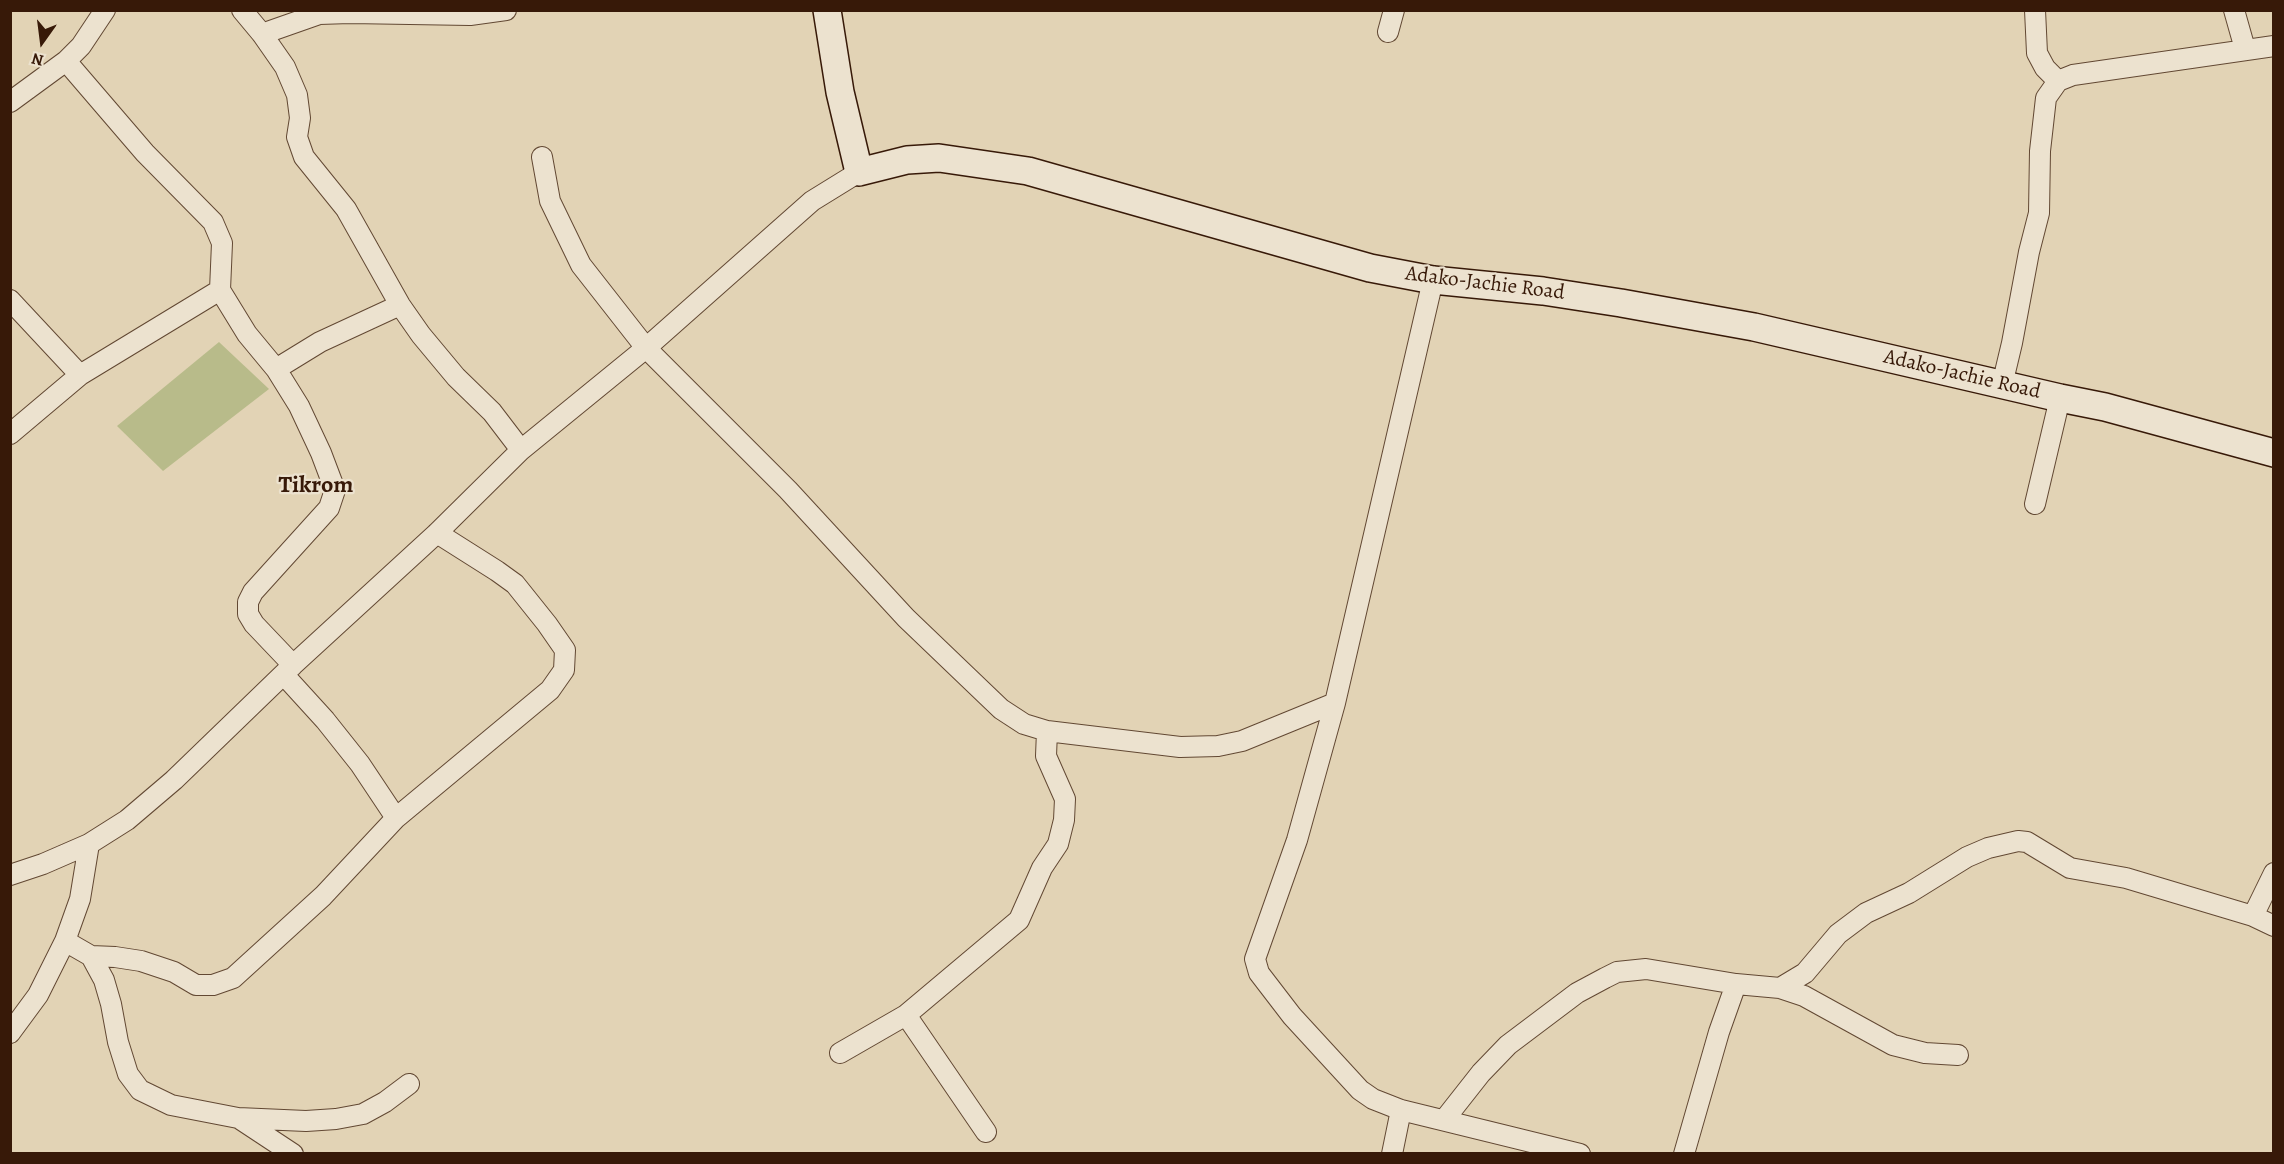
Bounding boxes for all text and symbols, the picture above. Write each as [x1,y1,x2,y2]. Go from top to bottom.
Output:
north arrow [12,12,72,72]
text: N [29,47,46,72]
street label: Adako-Jachie Road [1404,262,1566,306]
street label: Adako-Jachie Road [1881,345,2043,405]
district label: Tikrom [279,472,353,500]

